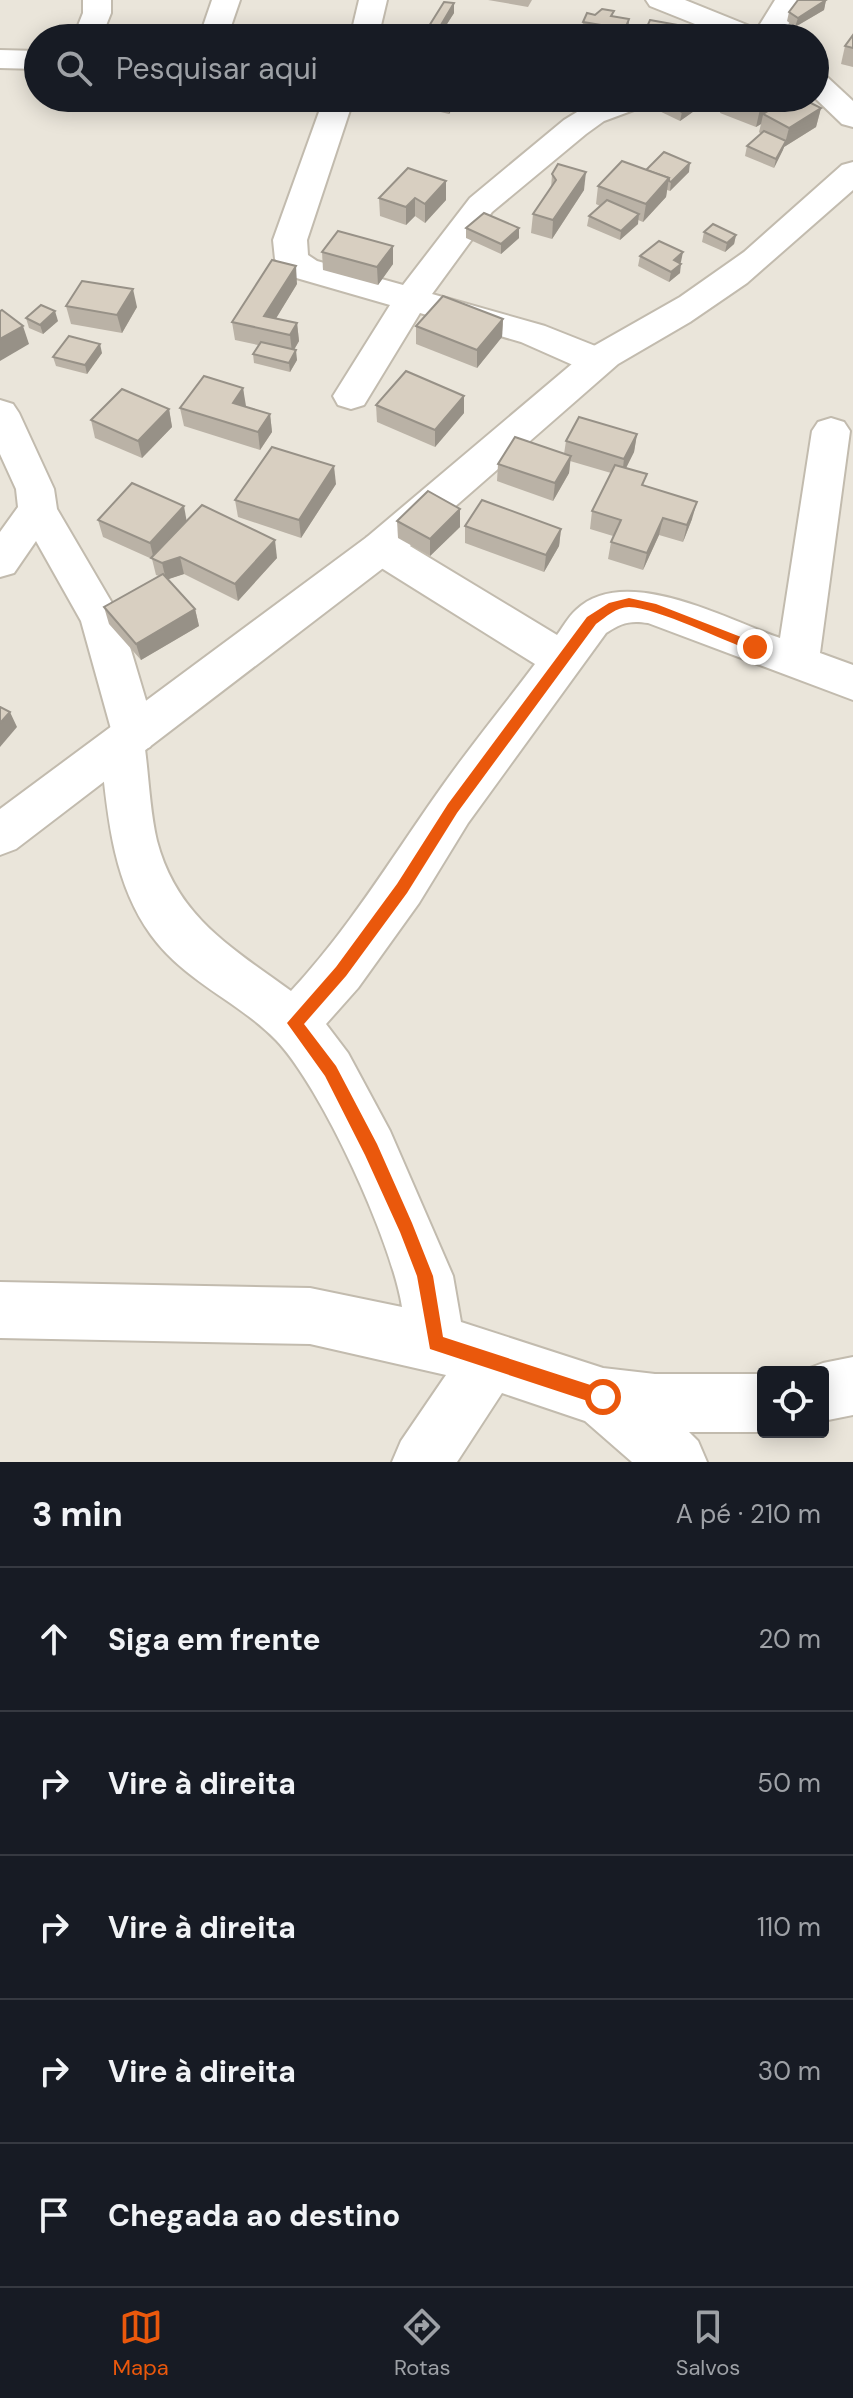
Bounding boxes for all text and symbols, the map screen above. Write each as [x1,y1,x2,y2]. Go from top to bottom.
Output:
search box [24,24,829,112]
icon: search [52,46,96,90]
text: Pesquisar aqui [116,49,318,88]
route end [737,629,773,665]
map controls [757,1366,829,1438]
button: locate [757,1366,829,1438]
route start [585,1379,621,1415]
text: 3 min [32,1492,123,1537]
text: A pé · 210 m [676,1497,821,1531]
icon: ahead [32,1617,76,1661]
text: Siga em frente [108,1620,321,1659]
text: 20 m [758,1622,821,1656]
icon: right [32,1761,76,1805]
text: Vire à direita [108,1764,296,1803]
text: 50 m [757,1766,821,1800]
icon: right [32,1905,76,1949]
text: Vire à direita [108,1908,296,1947]
text: 110 m [757,1910,821,1944]
icon: right [32,2049,76,2093]
text: Vire à direita [108,2052,296,2091]
text: 30 m [758,2054,821,2088]
icon: arrive [32,2193,76,2237]
text: Chegada ao destino [108,2196,400,2235]
tab: Mapa [113,2305,169,2382]
tab: Rotas [394,2305,451,2382]
tab: Salvos [676,2305,740,2382]

